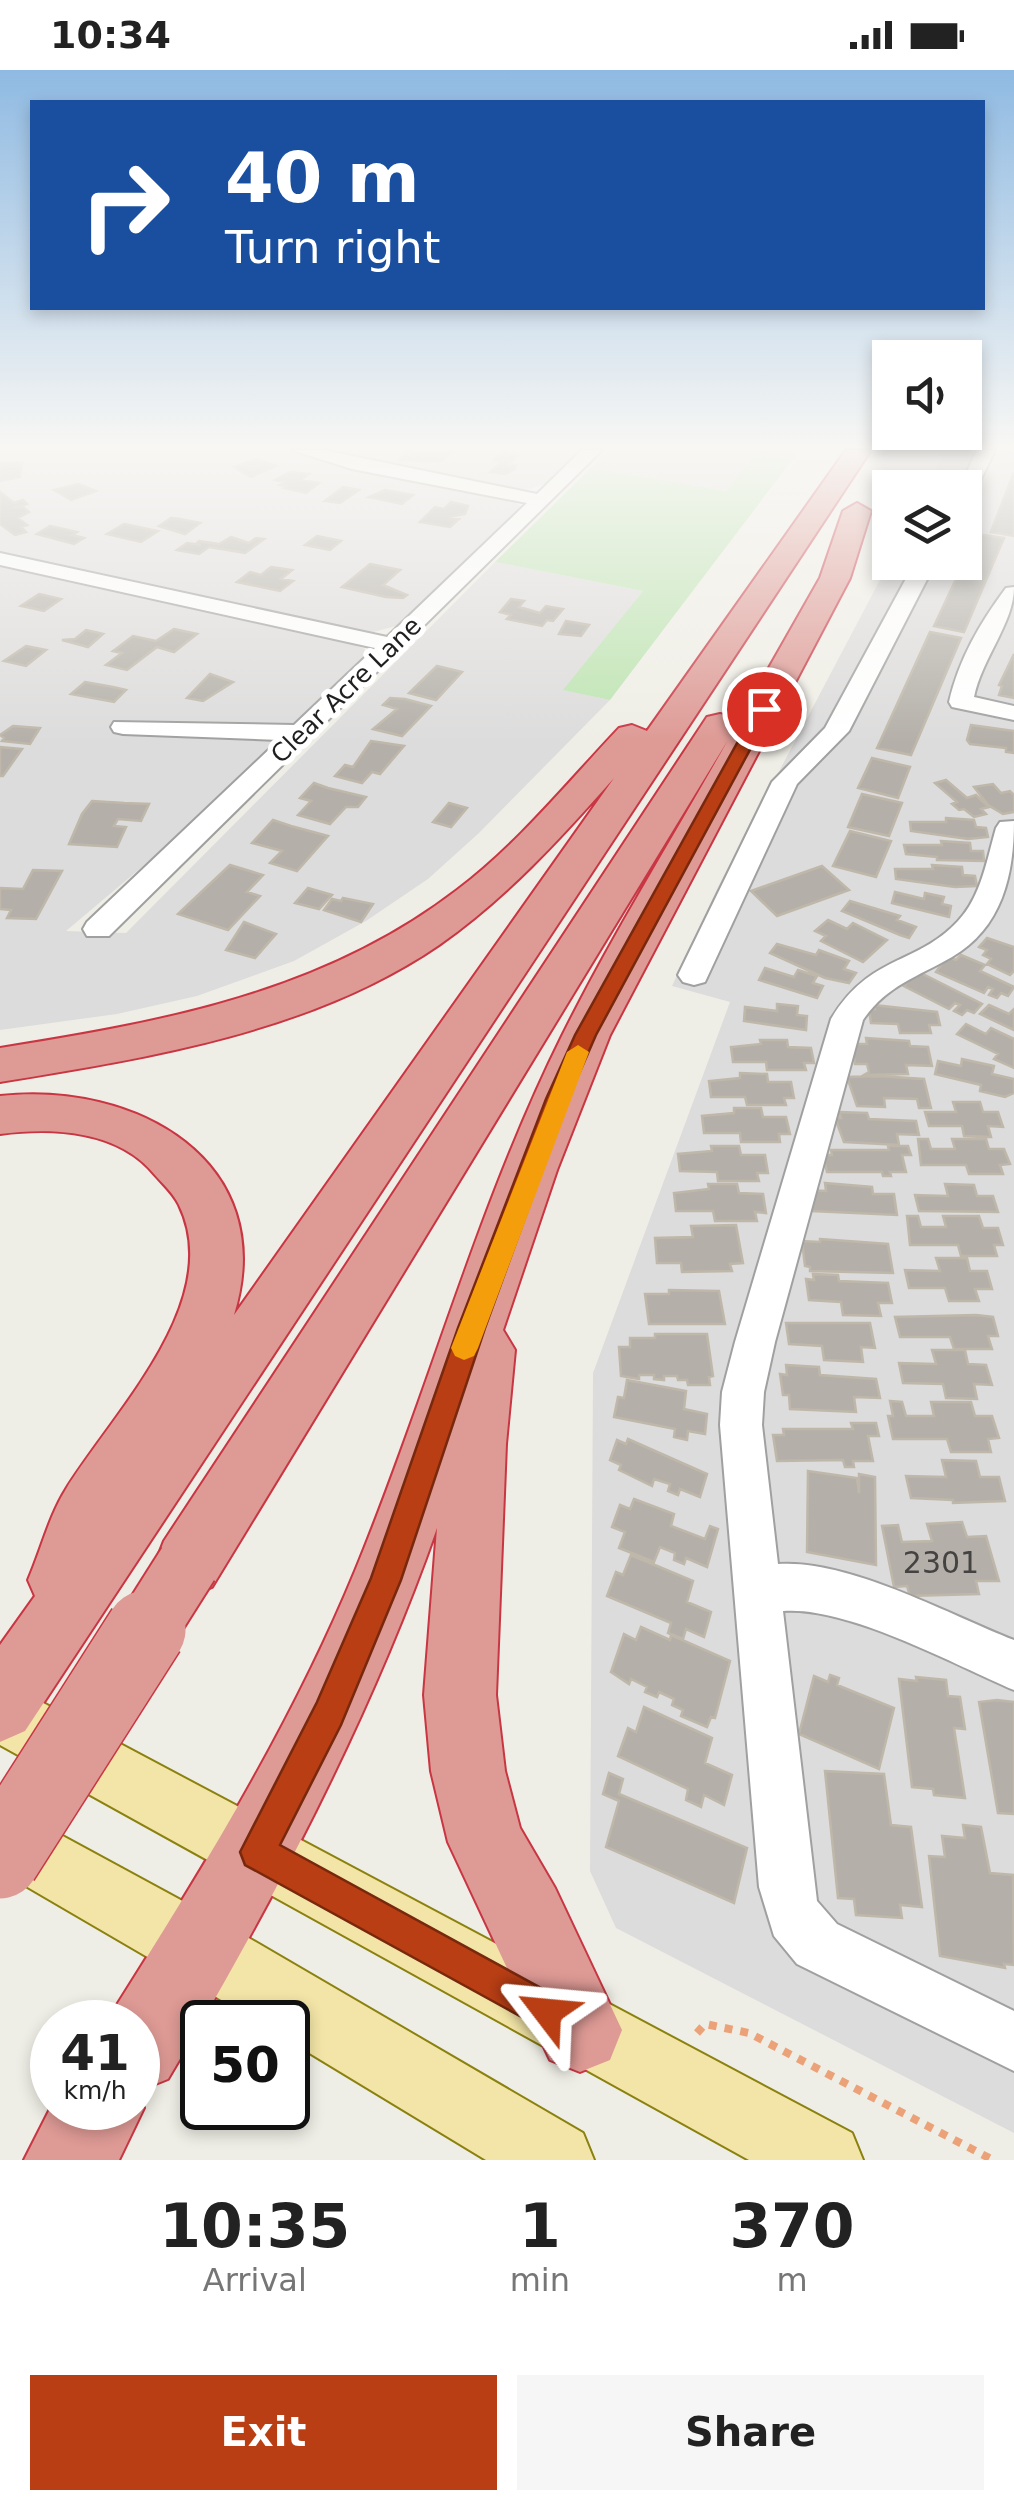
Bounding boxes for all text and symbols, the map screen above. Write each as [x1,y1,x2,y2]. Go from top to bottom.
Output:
text: 10:34 [50,13,171,57]
text: 40 m [225,137,420,219]
icon: right [60,140,190,270]
text: Turn right [225,221,440,274]
map controls [872,340,982,580]
button: sound [872,340,982,450]
button: layers [872,470,982,580]
street label: Clear Acre Lane [265,611,427,769]
pin [722,667,807,752]
icon: arrive [737,682,792,737]
house number: 2301 [903,1545,979,1580]
position arrow [495,1960,599,2064]
speed limit sign: 50 [180,2000,310,2130]
text: 41 [60,2024,130,2082]
text: km/h [63,2076,127,2105]
text: 10:35 [159,2191,350,2261]
text: 1 [519,2191,561,2261]
text: 370 [729,2191,855,2261]
text: Arrival [203,2261,307,2299]
text: min [510,2261,570,2299]
text: m [776,2261,808,2299]
button: Exit [30,2375,497,2490]
button: Share [517,2375,984,2490]

